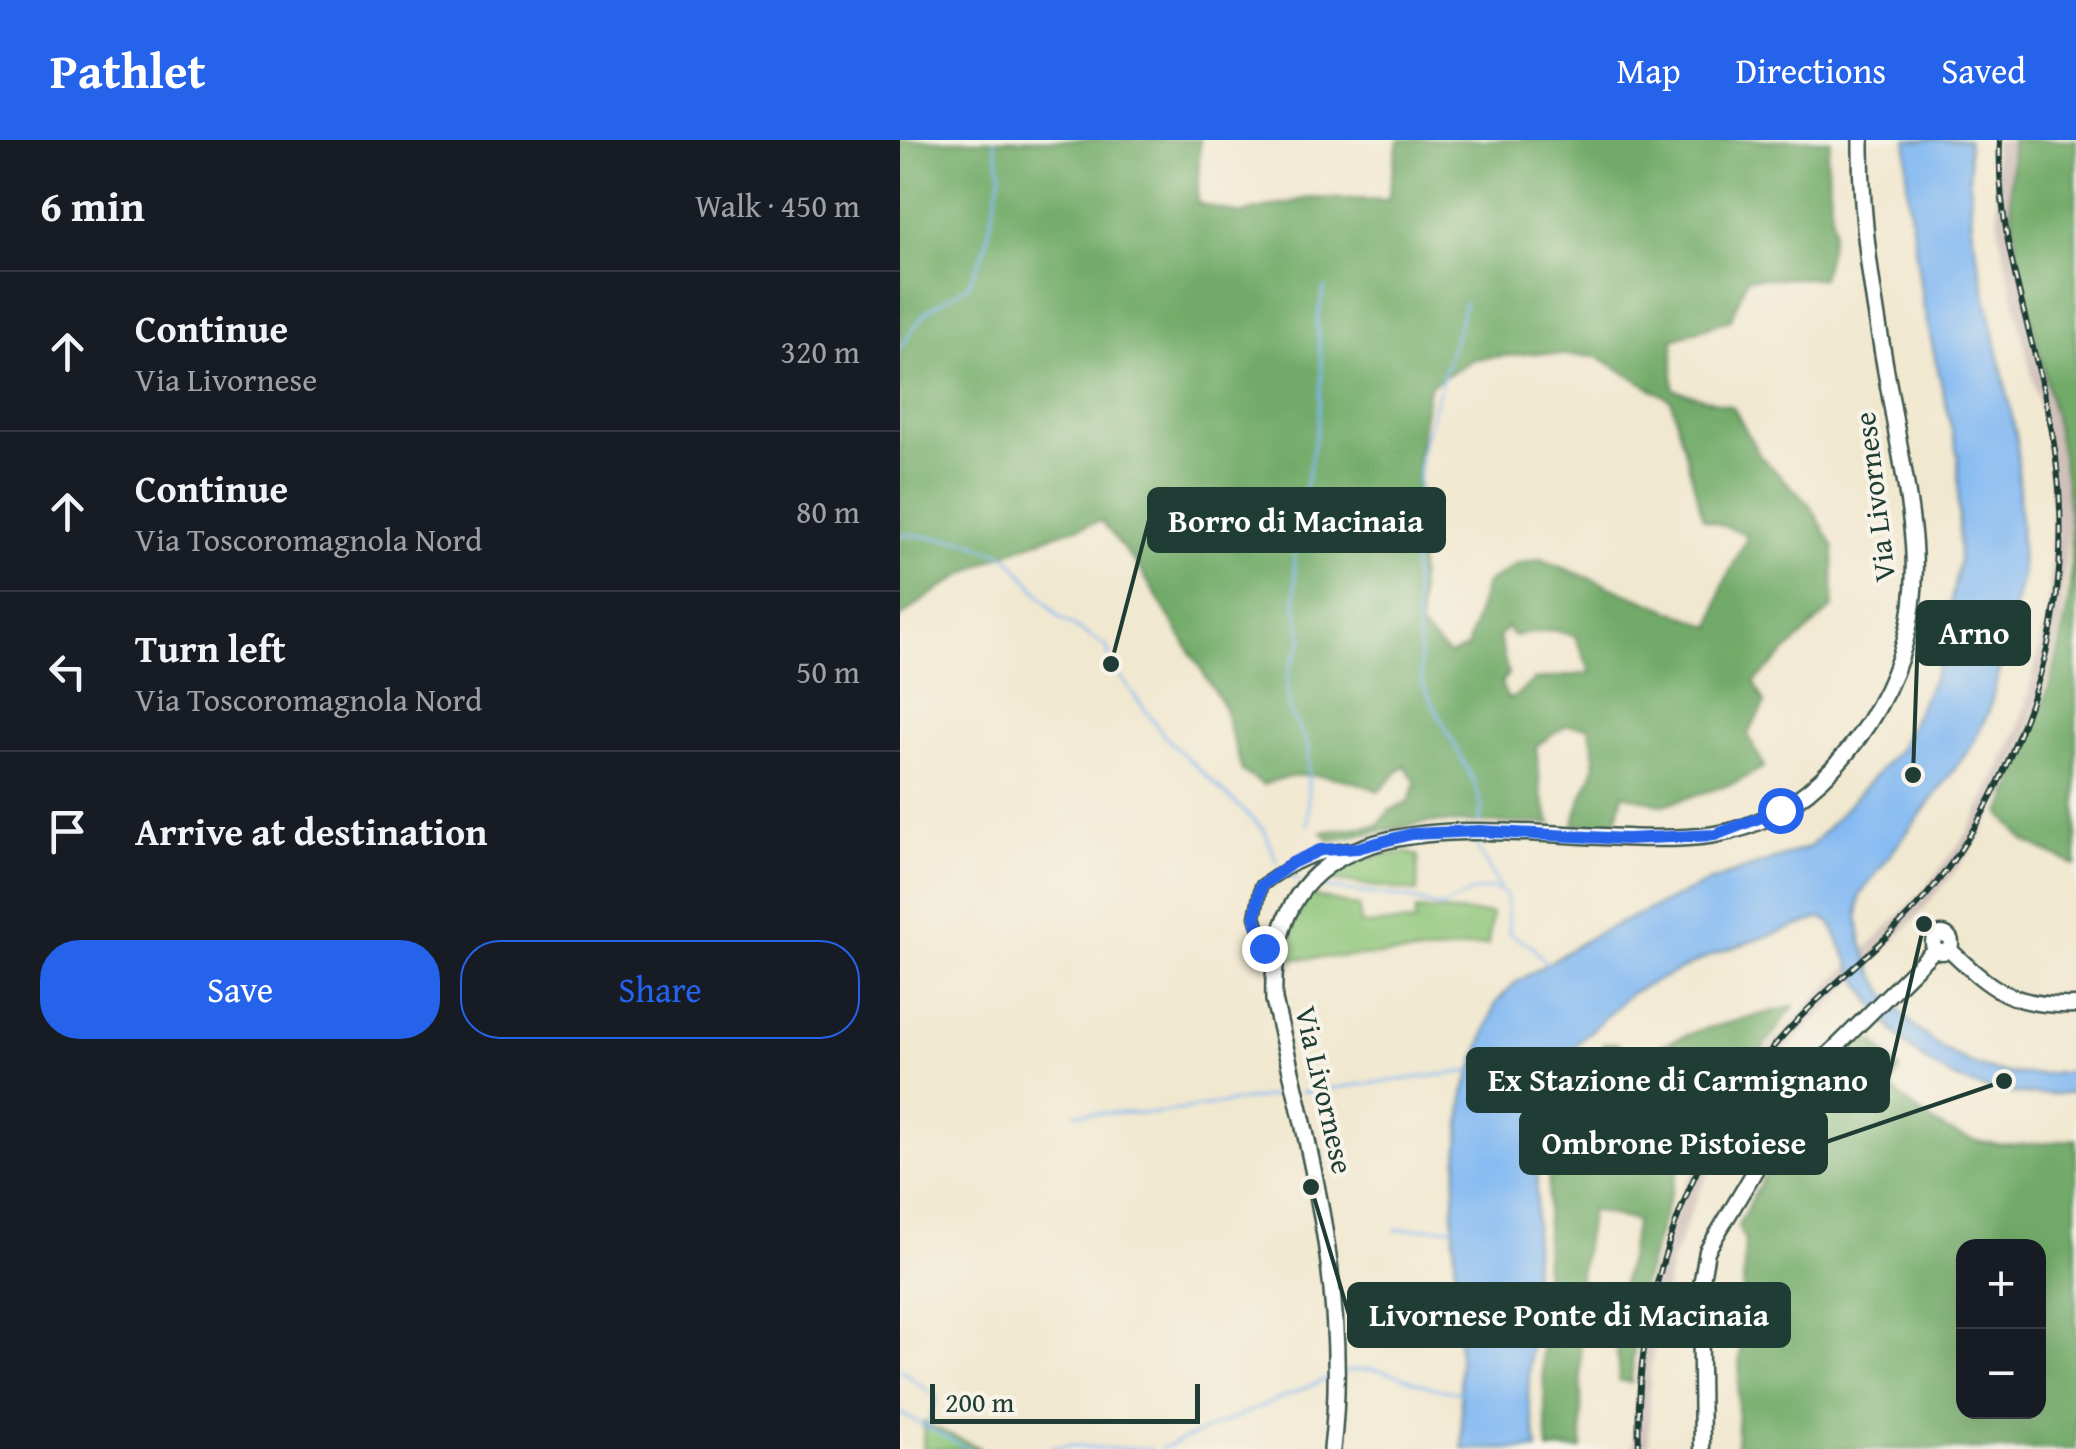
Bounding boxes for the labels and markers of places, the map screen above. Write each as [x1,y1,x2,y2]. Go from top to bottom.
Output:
callout: Borro di Macinaia [1149,489,1444,551]
callout: Arno [1918,602,2029,664]
callout: Ex Stazione di Carmignano [1468,1049,1888,1111]
callout: Ombrone Pistoiese [1521,1111,1826,1173]
callout: Livornese Ponte di Macinaia [1349,1284,1789,1346]

